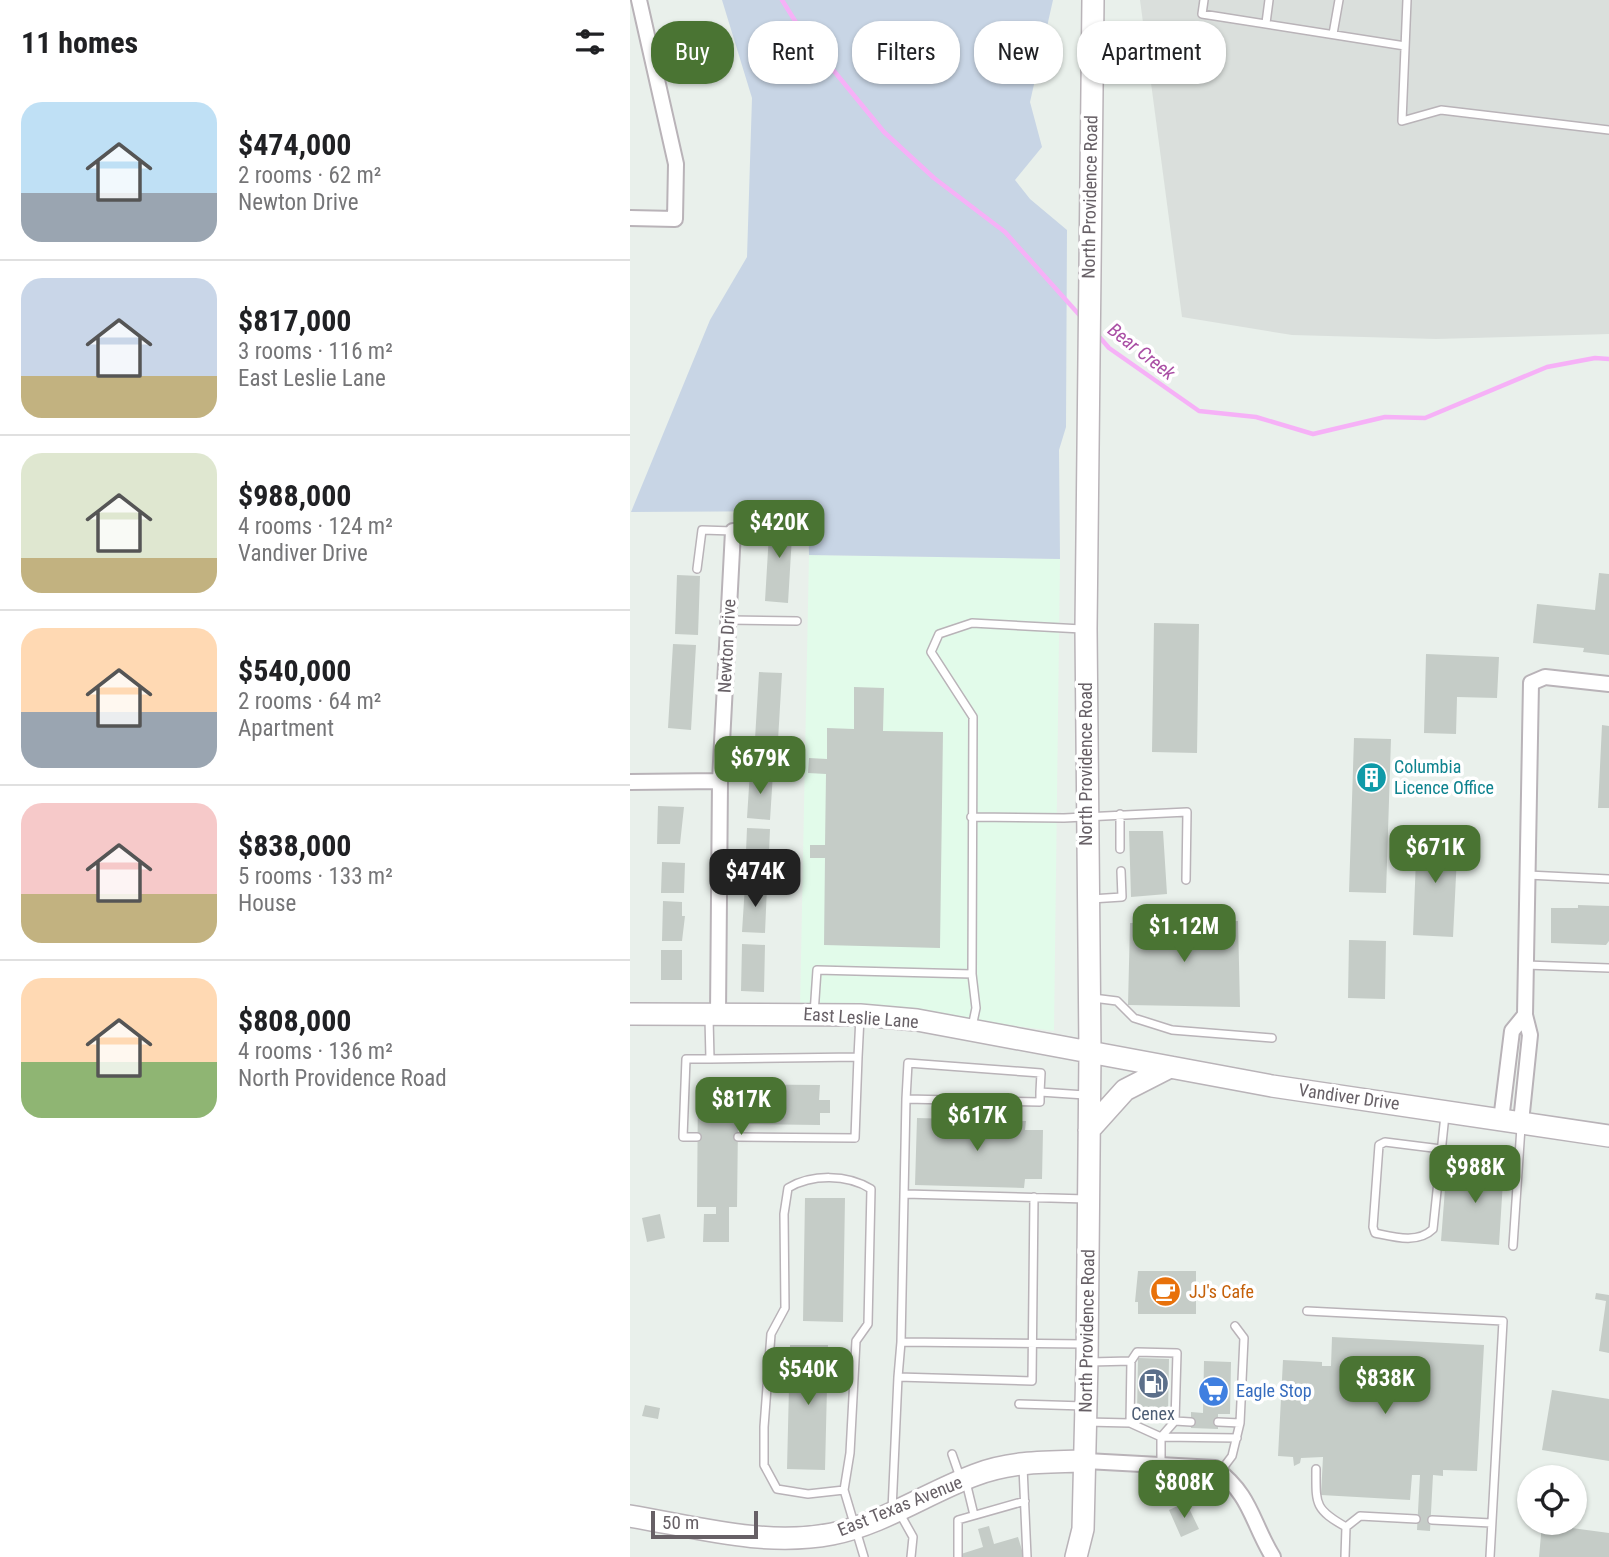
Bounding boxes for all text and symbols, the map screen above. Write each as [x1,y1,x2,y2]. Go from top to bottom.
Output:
chip: Buy [651,21,734,84]
chip: Rent [748,21,838,84]
chip: Filters [852,21,960,84]
chip: New [974,21,1063,84]
chip: Apartment [1077,21,1226,84]
icon: filters [571,23,609,61]
text: 11 homes [21,25,138,60]
street label: North Providence Road [1078,115,1101,279]
text: $474,000 [238,127,351,162]
icon: home [77,130,161,214]
text: 2 rooms · 62 m² [238,162,381,189]
text: Newton Drive [238,189,358,216]
text: $817,000 [238,303,351,338]
icon: home [77,306,161,390]
water label: Bear Creek [1104,318,1180,385]
text: 3 rooms · 116 m² [238,338,393,365]
text: East Leslie Lane [238,365,386,392]
text: $988,000 [238,478,351,513]
icon: home [77,481,161,565]
pin: $420K [730,500,828,560]
text: $420K [749,509,809,536]
text: 4 rooms · 124 m² [238,513,393,540]
text: Vandiver Drive [238,540,368,567]
street label: Newton Drive [714,598,739,694]
text: $540,000 [238,653,351,688]
icon: home [77,656,161,740]
street label: North Providence Road [1075,682,1096,846]
text: 2 rooms · 64 m² [238,688,381,715]
text: Apartment [238,715,334,742]
pin: $679K [711,736,809,796]
text: $679K [730,745,790,772]
place label: Columbia Licence Office [1394,756,1494,798]
building icon: Columbia Licence Office [1354,760,1388,794]
pin: $671K [1386,826,1484,885]
text: $838,000 [238,828,351,863]
icon: home [77,831,161,915]
text: $671K [1405,834,1465,861]
pin: $474K [706,850,804,909]
text: $474K [725,858,785,885]
text: 5 rooms · 133 m² [238,863,393,890]
text: House [238,890,296,917]
pin: $1.12M [1127,904,1241,964]
text: $1.12M [1149,913,1219,940]
text: $808,000 [238,1003,351,1038]
street label: East Leslie Lane [803,1003,919,1032]
icon: home [77,1006,161,1090]
text: 4 rooms · 136 m² [238,1038,393,1065]
text: North Providence Road [238,1065,447,1092]
pin: $817K [692,1078,790,1137]
street label: Vandiver Drive [1297,1079,1401,1114]
text: $817K [711,1086,771,1113]
pin: $617K [928,1094,1026,1153]
text: $617K [947,1102,1007,1129]
pin: $988K [1426,1146,1524,1205]
text: $988K [1445,1154,1505,1181]
street label: North Providence Road [1075,1249,1098,1413]
cafe icon: JJ's Cafe [1149,1275,1183,1309]
place label: JJ's Cafe [1189,1281,1254,1302]
pin: $540K [759,1348,857,1407]
text: $540K [778,1356,838,1383]
pin: $838K [1336,1356,1434,1416]
text: $838K [1355,1365,1415,1392]
fuel station icon: Cenex [1136,1367,1170,1401]
supermarket icon: Eagle Stop [1196,1374,1230,1408]
place label: Eagle Stop [1236,1380,1312,1401]
place label: Cenex [1131,1403,1175,1424]
pin: $808K [1135,1460,1233,1520]
map controls [1517,1465,1587,1535]
button: locate [1517,1465,1587,1535]
text: $808K [1154,1469,1214,1496]
street label: East Texas Avenue [834,1471,965,1540]
scale bar [651,1508,758,1540]
text: 50 m [662,1511,699,1534]

